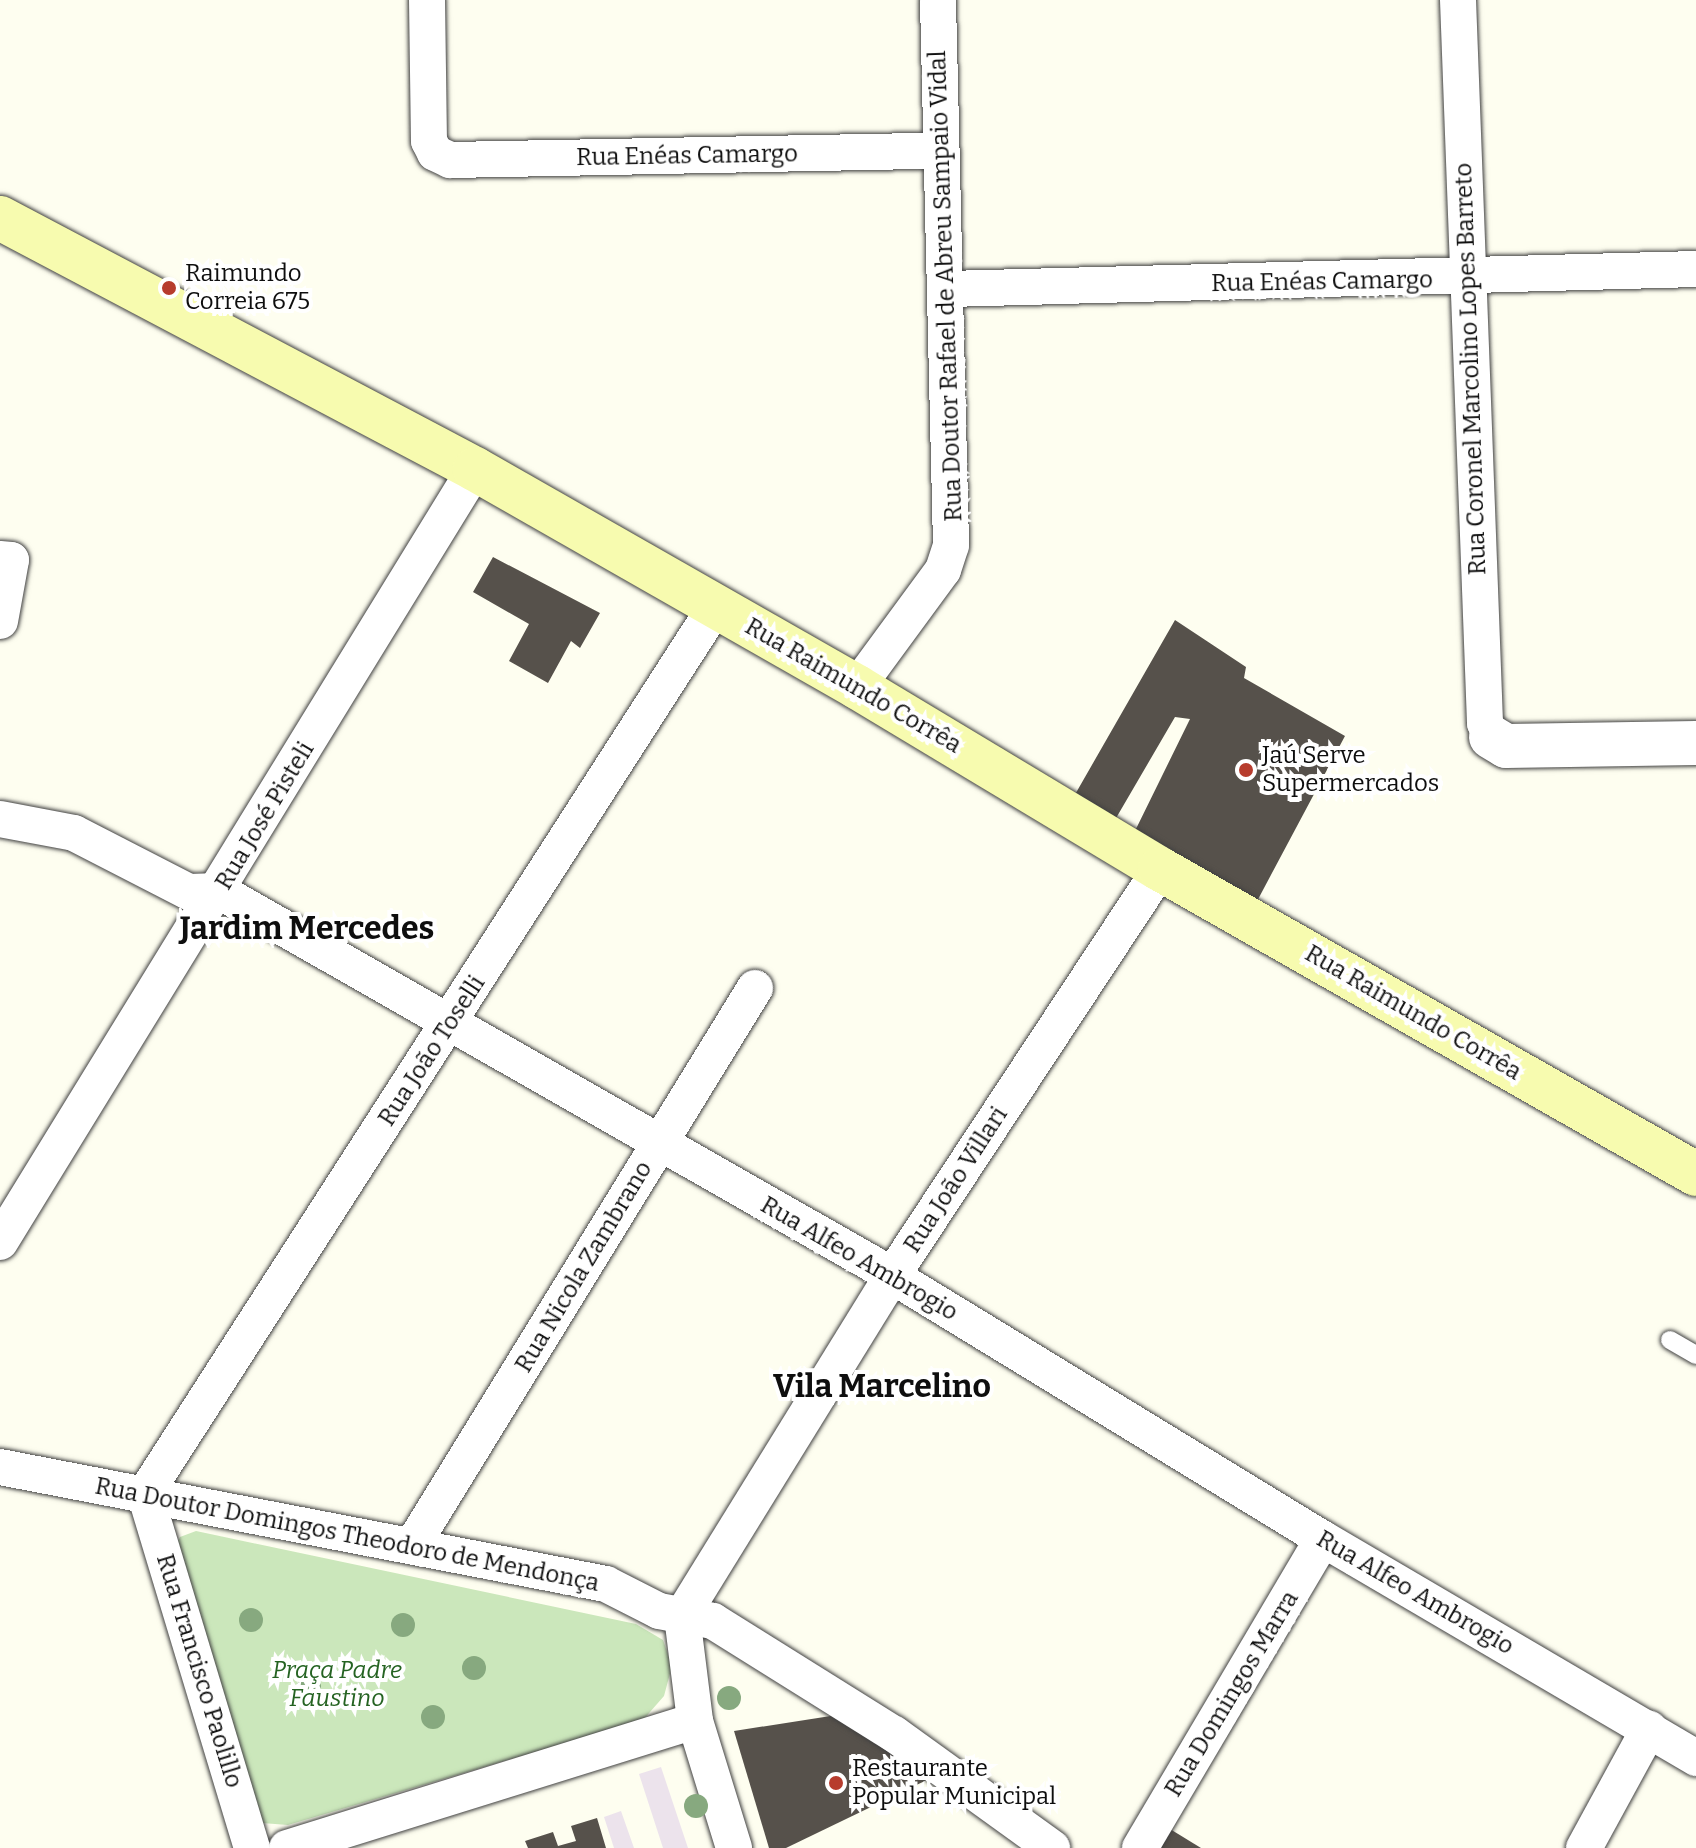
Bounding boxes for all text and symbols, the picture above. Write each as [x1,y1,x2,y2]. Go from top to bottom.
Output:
street label: Rua Doutor Rafael de Abreu Sampaio Vidal [923,50,969,522]
street label: Rua Enéas Camargo [576,140,798,172]
street label: Rua Coronel Marcolino Lopes Barreto [1449,162,1493,576]
place label: Raimundo Correia 675 [185,260,310,316]
street label: Rua Enéas Camargo [1211,266,1433,298]
marker: Raimundo Correia 675 [160,279,178,297]
street label: Rua Raimundo Corrêa [740,612,966,760]
street label: Rua José Pisteli [210,737,320,895]
place label: Jaú Serve Supermercados [1262,742,1439,798]
marker: Jaú Serve Supermercados [1237,761,1255,779]
district label: Jardim Mercedes [180,909,434,947]
street label: Rua Raimundo Corrêa [1300,939,1526,1087]
street label: Rua João Toselli [373,970,491,1132]
street label: Rua João Villari [898,1102,1014,1258]
street label: Rua Nicola Zambrano [510,1156,658,1378]
street label: Rua Alfeo Ambrogio [755,1191,963,1327]
district label: Vila Marcelino [773,1367,991,1405]
street label: Rua Doutor Domingos Theodoro de Mendonça [93,1472,601,1598]
street label: Rua Alfeo Ambrogio [1311,1525,1519,1661]
street label: Rua Francisco Paolillo [150,1551,248,1791]
street label: Rua Domingos Marra [1159,1586,1305,1802]
park label: Praça Padre Faustino [272,1657,402,1713]
place label: Restaurante Popular Municipal [852,1755,1056,1811]
marker: Restaurante Popular Municipal [827,1774,845,1792]

